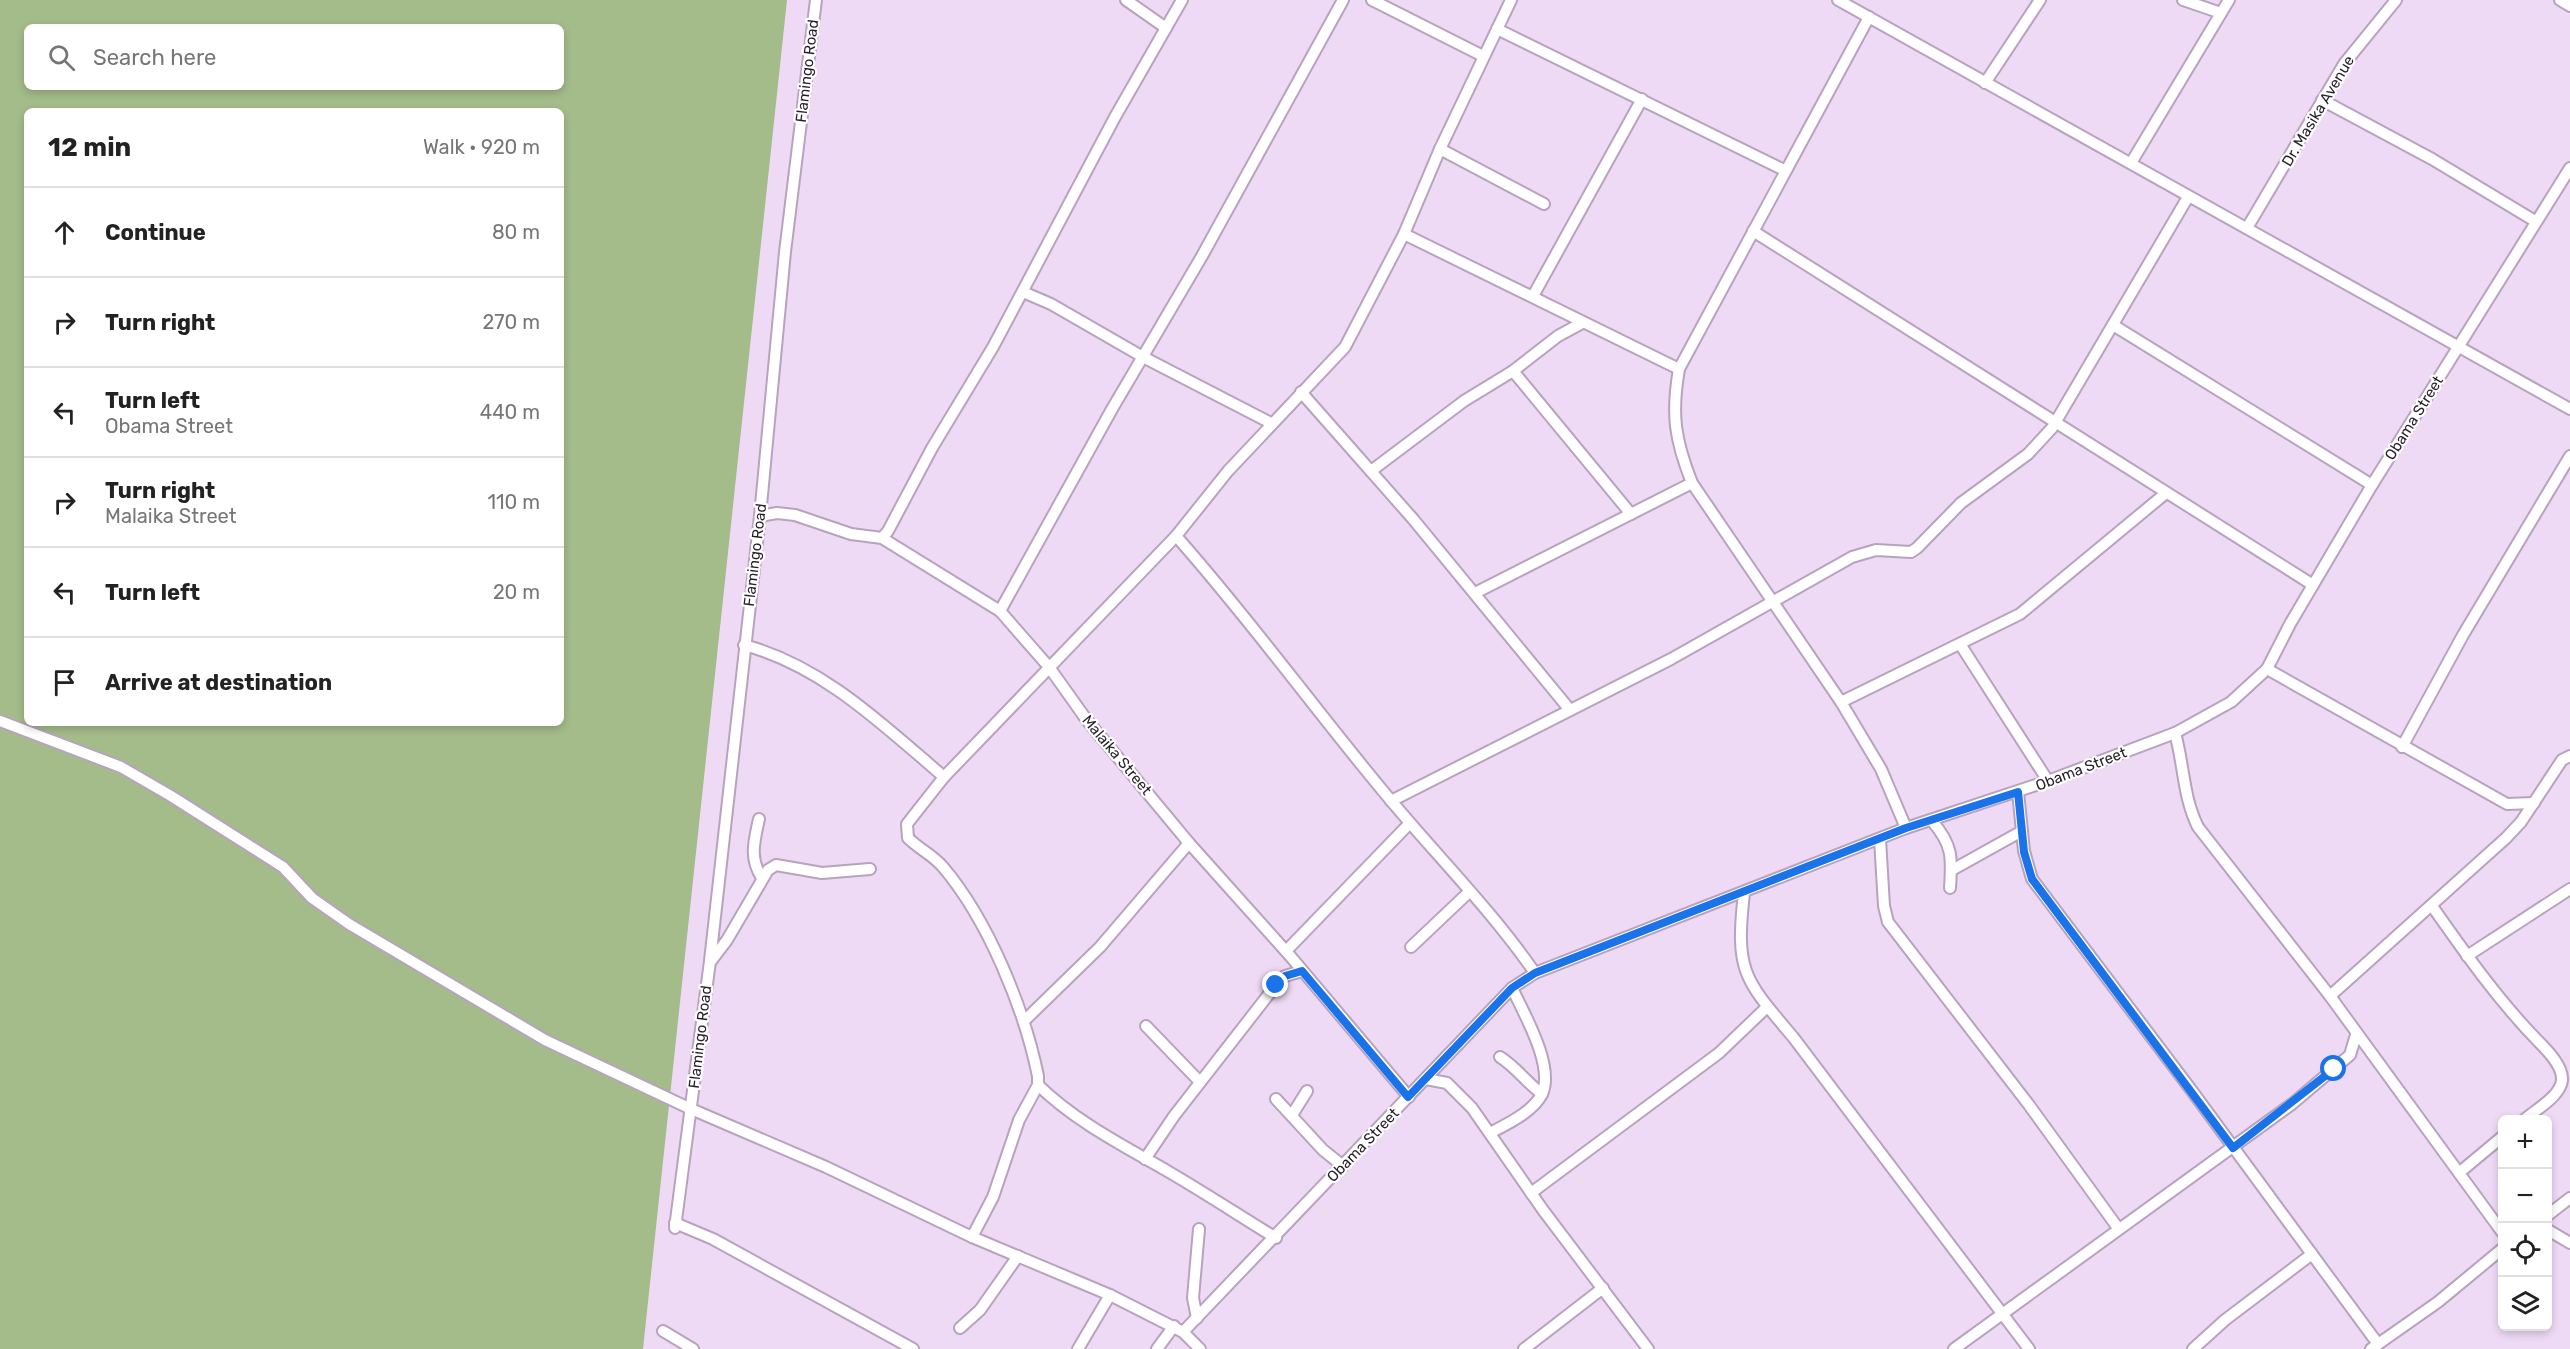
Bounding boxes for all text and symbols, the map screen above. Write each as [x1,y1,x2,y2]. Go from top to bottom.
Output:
street label: Flamingo Road [792,19,822,123]
search box [24,24,564,90]
icon: search [45,41,78,74]
text: Search here [93,44,216,71]
street label: Dr. Masika Avenue [2278,52,2358,170]
text: 12 min [48,132,131,163]
text: Walk · 920 m [423,135,540,159]
icon: ahead [48,216,81,249]
text: Continue [105,219,206,246]
text: 80 m [492,220,540,244]
icon: right [48,306,81,339]
text: Turn right [105,309,215,336]
text: 270 m [483,310,540,334]
street label: Obama Street [2381,372,2447,463]
text: Turn left [105,387,200,414]
icon: left [48,396,81,429]
text: 440 m [480,400,540,424]
text: Obama Street [105,414,233,438]
text: Turn right [105,477,215,504]
icon: right [48,486,81,519]
text: 110 m [488,490,540,514]
street label: Flamingo Road [740,503,770,607]
text: Malaika Street [105,504,237,528]
icon: left [48,576,81,609]
text: Turn left [105,579,200,606]
text: 20 m [493,580,540,604]
icon: arrive [48,666,81,699]
text: Arrive at destination [105,669,332,696]
street label: Malaika Street [1078,711,1156,799]
street label: Obama Street [2033,743,2129,795]
route end [1262,971,1288,997]
street label: Flamingo Road [685,985,715,1089]
route start [2320,1055,2346,1081]
street label: Obama Street [1323,1104,1403,1186]
map controls [2498,1115,2552,1331]
button: + [2498,1115,2552,1169]
button: − [2498,1169,2552,1223]
button: locate [2498,1223,2552,1277]
button: layers [2498,1277,2552,1331]

